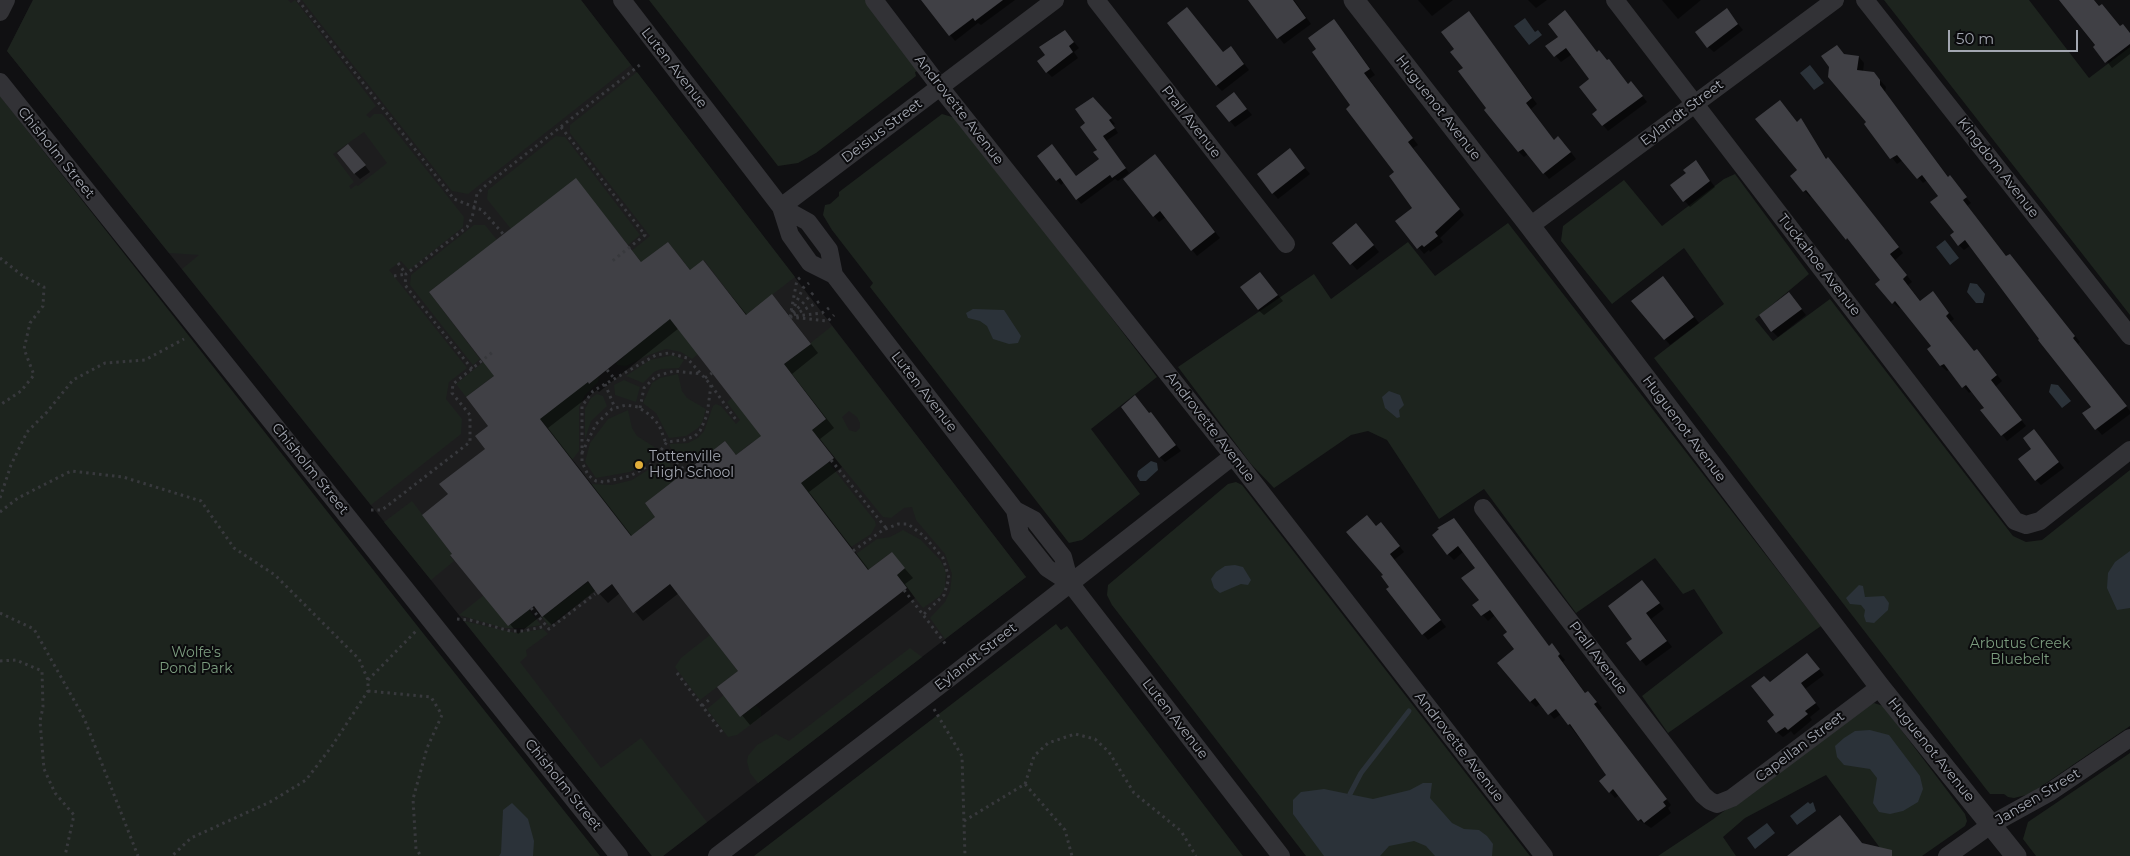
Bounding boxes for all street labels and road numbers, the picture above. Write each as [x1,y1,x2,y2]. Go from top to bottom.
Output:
street label: Luten Avenue [637,24,711,112]
street label: Androvette Avenue [911,52,1007,168]
street label: Huguenot Avenue [1392,52,1484,164]
street label: Eylandt Street [1637,76,1727,150]
street label: Prall Avenue [1158,83,1224,161]
street label: Deisius Street [838,95,926,167]
street label: Chisholm Street [14,104,98,202]
street label: Kingdom Avenue [1954,115,2042,221]
street label: Tuckahoe Avenue [1774,211,1864,319]
street label: Luten Avenue [887,348,961,436]
street label: Androvette Avenue [1162,369,1258,485]
street label: Huguenot Avenue [1639,373,1729,485]
street label: Chisholm Street [268,420,352,518]
street label: Prall Avenue [1565,618,1631,698]
street label: Eylandt Street [932,620,1020,694]
street label: Luten Avenue [1138,675,1212,763]
street label: Androvette Avenue [1411,689,1507,805]
street label: Huguenot Avenue [1884,695,1978,805]
street label: Capellan Street [1752,708,1848,786]
street label: Chisholm Street [521,736,605,834]
street label: Jansen Street [1993,765,2083,829]

